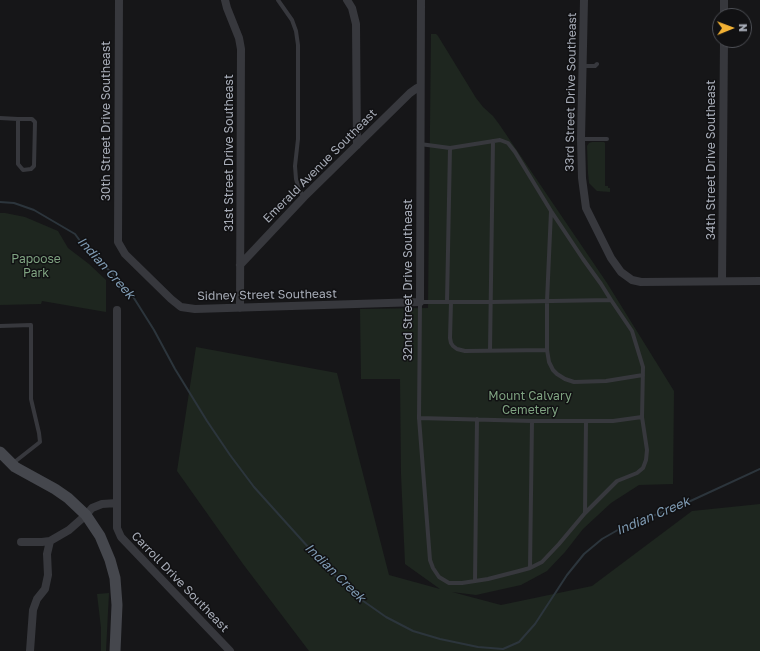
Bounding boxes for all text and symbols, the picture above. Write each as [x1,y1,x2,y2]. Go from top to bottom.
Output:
north arrow [712,8,752,48]
street label: 33rd Street Drive Southeast [562,12,580,172]
text: N [737,23,750,32]
street label: 30th Street Drive Southeast [99,41,113,201]
street label: 31st Street Drive Southeast [222,74,236,232]
street label: 34th Street Drive Southeast [704,80,718,240]
street label: Emerald Avenue Southeast [260,106,380,226]
street label: 32nd Street Drive Southeast [401,199,415,361]
water label: Indian Creek [74,234,138,302]
park label: Papoose Park [11,252,61,280]
street label: Sidney Street Southeast [197,287,337,303]
park label: Mount Calvary Cemetery [488,389,572,417]
water label: Indian Creek [614,494,692,538]
street label: Carroll Drive Southeast [128,529,232,635]
water label: Indian Creek [301,540,369,606]

